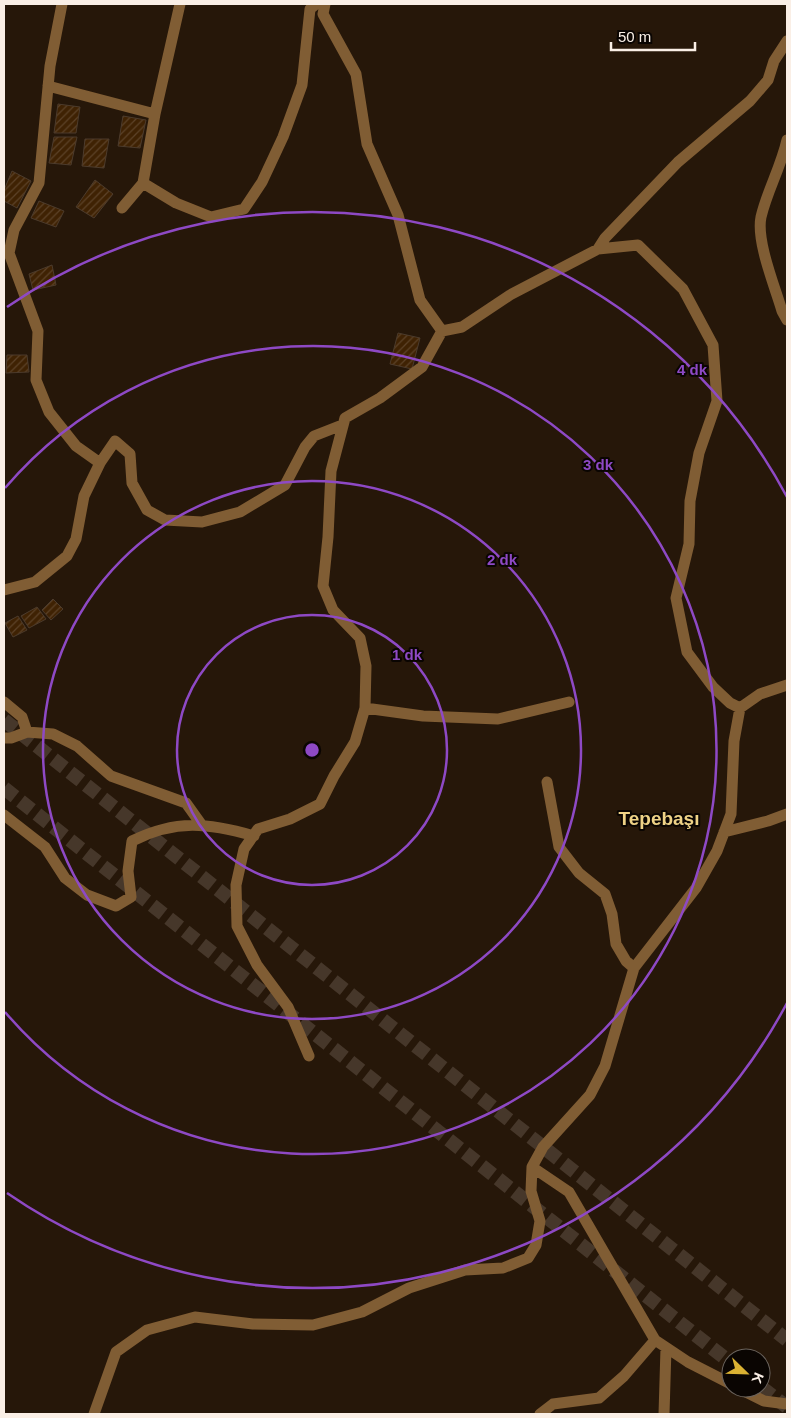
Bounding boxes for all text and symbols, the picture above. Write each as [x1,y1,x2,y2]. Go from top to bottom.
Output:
scale bar [611,20,695,52]
text: 50 m [618,28,651,45]
text: 4 dk [677,361,708,378]
text: 3 dk [583,456,614,473]
text: 2 dk [487,551,518,568]
text: 1 dk [392,646,423,663]
centre of rings [303,741,321,759]
district label: Tepebaşı [619,808,699,829]
north arrow [721,1348,771,1398]
text: K [749,1370,767,1386]

